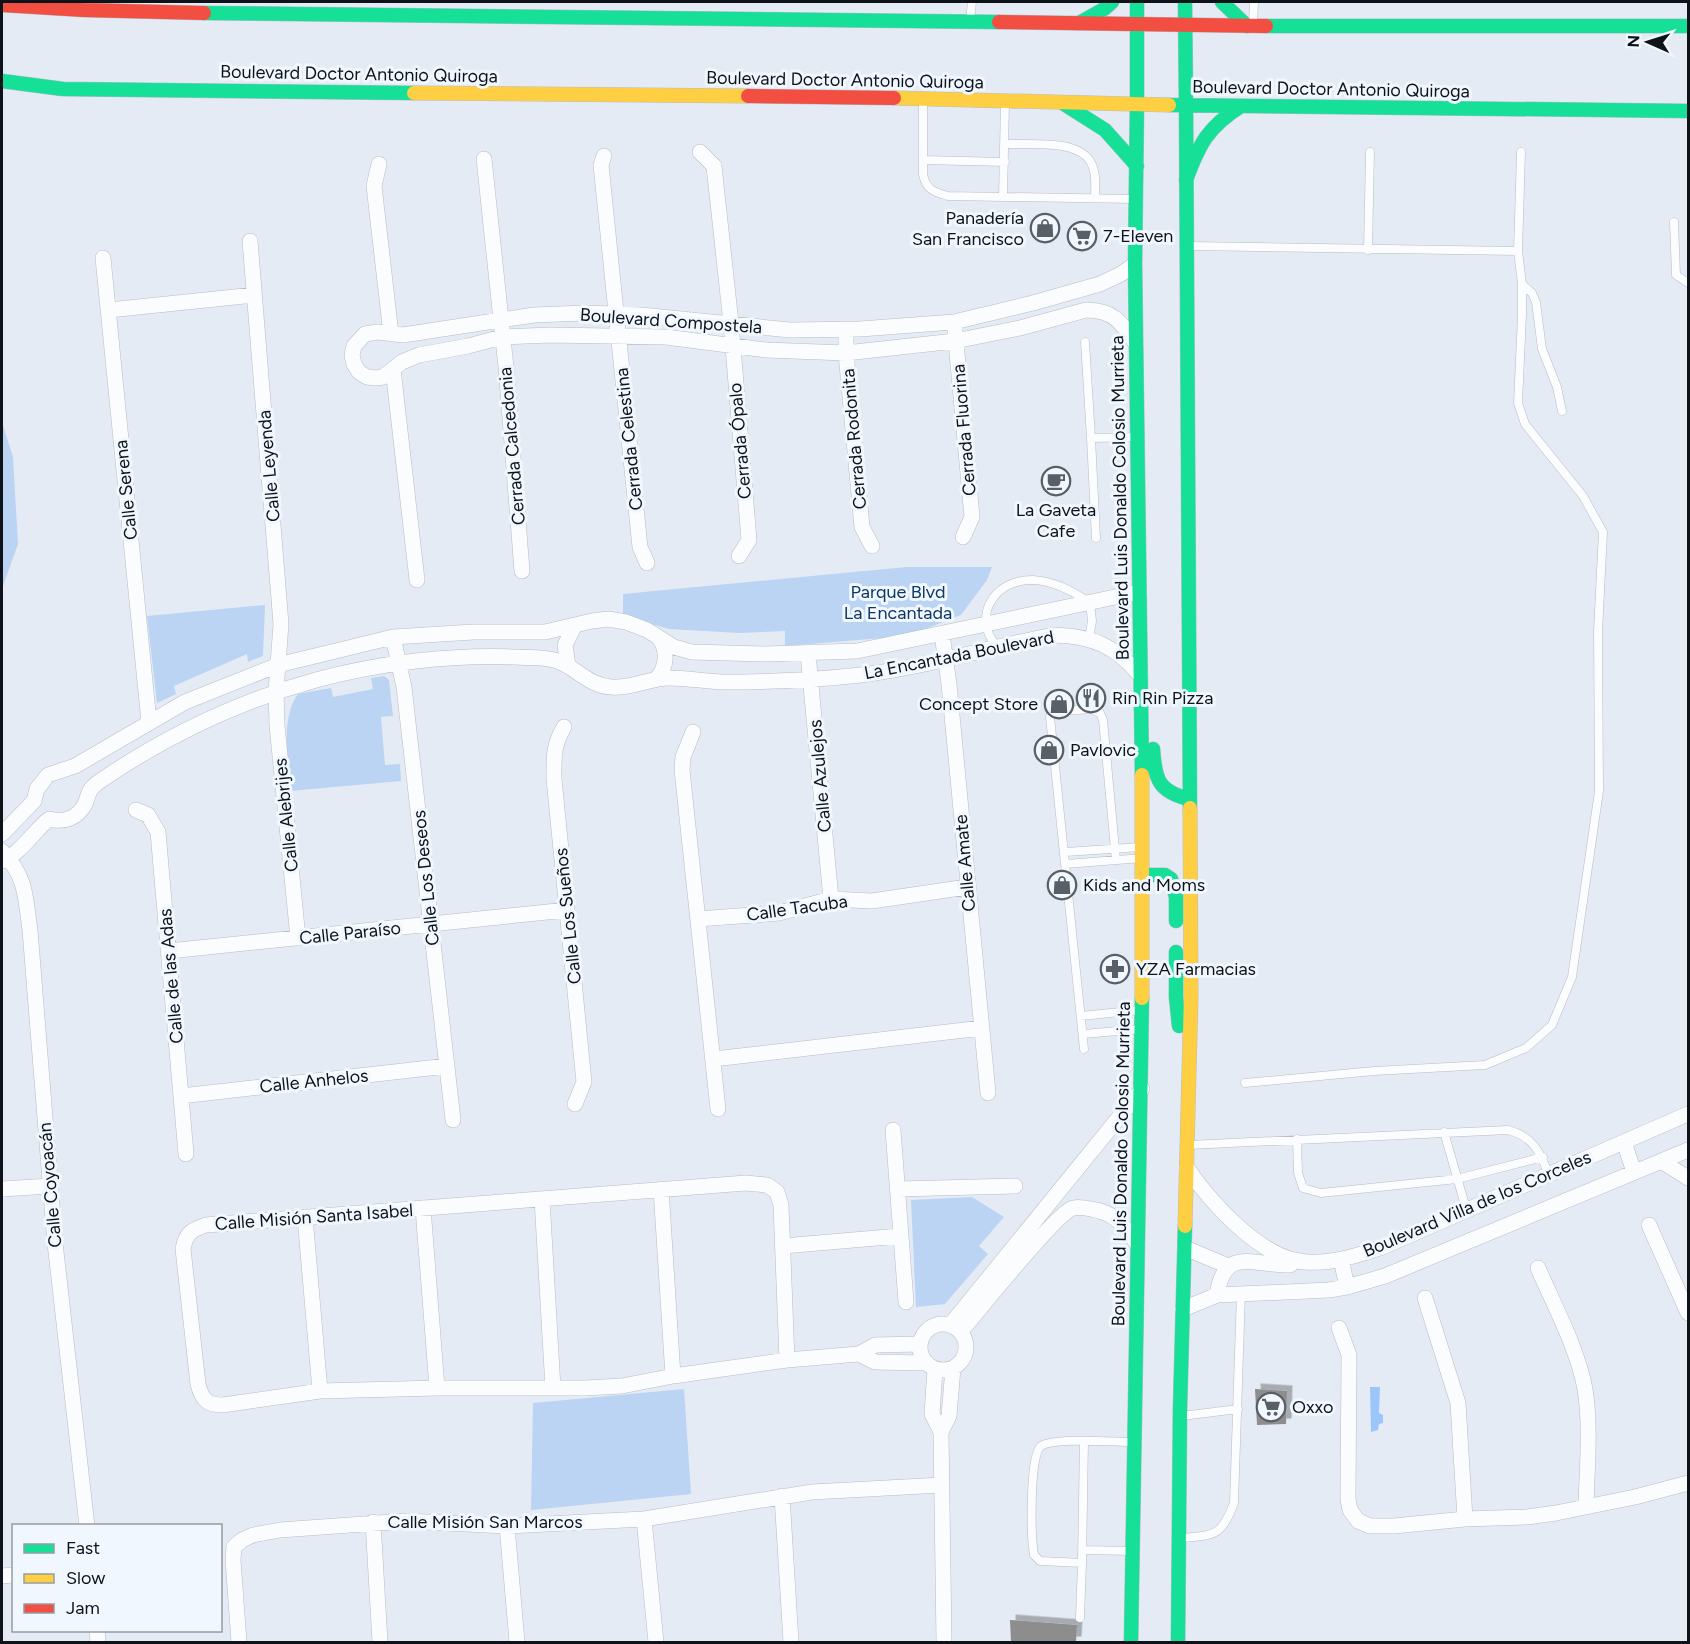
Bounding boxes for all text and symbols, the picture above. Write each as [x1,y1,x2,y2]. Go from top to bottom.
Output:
north arrow [1618,12,1678,72]
text: N [1624,35,1643,48]
street label: Boulevard Doctor Antonio Quiroga [220,61,498,87]
street label: Boulevard Doctor Antonio Quiroga [706,67,984,93]
street label: Boulevard Doctor Antonio Quiroga [1192,76,1470,102]
place label: Panadería San Francisco [912,207,1024,250]
shop icon: Panadería San Francisco [1029,212,1061,244]
supermarket icon: 7-Eleven [1066,220,1098,252]
place label: 7-Eleven [1103,225,1173,247]
street label: Boulevard Compostela [579,304,763,338]
street label: Boulevard Luis Donaldo Colosio Murrieta [1106,335,1134,661]
street label: Cerrada Fluorina [947,363,981,497]
street label: Cerrada Calcedonia [494,366,530,526]
street label: Cerrada Celestina [611,366,647,512]
street label: Cerrada Rodonita [837,368,871,510]
street label: Cerrada Ópalo [724,382,756,500]
street label: Calle Leyenda [253,409,285,523]
street label: Calle Serena [110,439,142,541]
cafe icon: La Gaveta Cafe [1040,465,1072,497]
place label: La Gaveta Cafe [1016,499,1096,542]
park label: Parque Blvd La Encantada [844,581,952,624]
street label: La Encantada Boulevard [862,626,1056,684]
restaurant icon: Rin Rin Pizza [1075,682,1107,714]
place label: Rin Rin Pizza [1112,687,1213,709]
shop icon: Concept Store [1043,688,1075,720]
place label: Concept Store [919,693,1038,715]
street label: Calle Azulejos [804,719,836,833]
shop icon: Pavlovic [1033,734,1065,766]
place label: Pavlovic [1070,739,1136,761]
street label: Calle Alebrijes [269,757,303,873]
street label: Calle Los Deseos [408,809,444,947]
street label: Calle Amate [950,813,980,913]
street label: Calle Los Sueños [550,847,586,985]
shop icon: Kids and Moms [1046,869,1078,901]
place label: Kids and Moms [1083,874,1205,896]
street label: Calle Tacuba [745,890,849,926]
street label: Calle de las Adas [154,908,188,1044]
street label: Calle Paraíso [298,917,402,949]
pharmacy icon: YZA Farmacias [1099,953,1131,985]
place label: YZA Farmacias [1136,958,1256,980]
street label: Boulevard Luis Donaldo Colosio Murrieta [1107,1001,1135,1327]
street label: Calle Anhelos [259,1064,369,1098]
street label: Calle Coyoacán [34,1122,66,1248]
street label: Boulevard Villa de los Corceles [1360,1146,1594,1262]
street label: Calle Misión Santa Isabel [214,1199,414,1235]
supermarket icon: Oxxo [1255,1391,1287,1423]
place label: Oxxo [1292,1396,1333,1418]
street label: Calle Misión San Marcos [387,1511,583,1533]
legend [12,1524,222,1632]
text: Fast [66,1537,100,1559]
text: Slow [66,1567,105,1589]
text: Jam [66,1597,100,1619]

